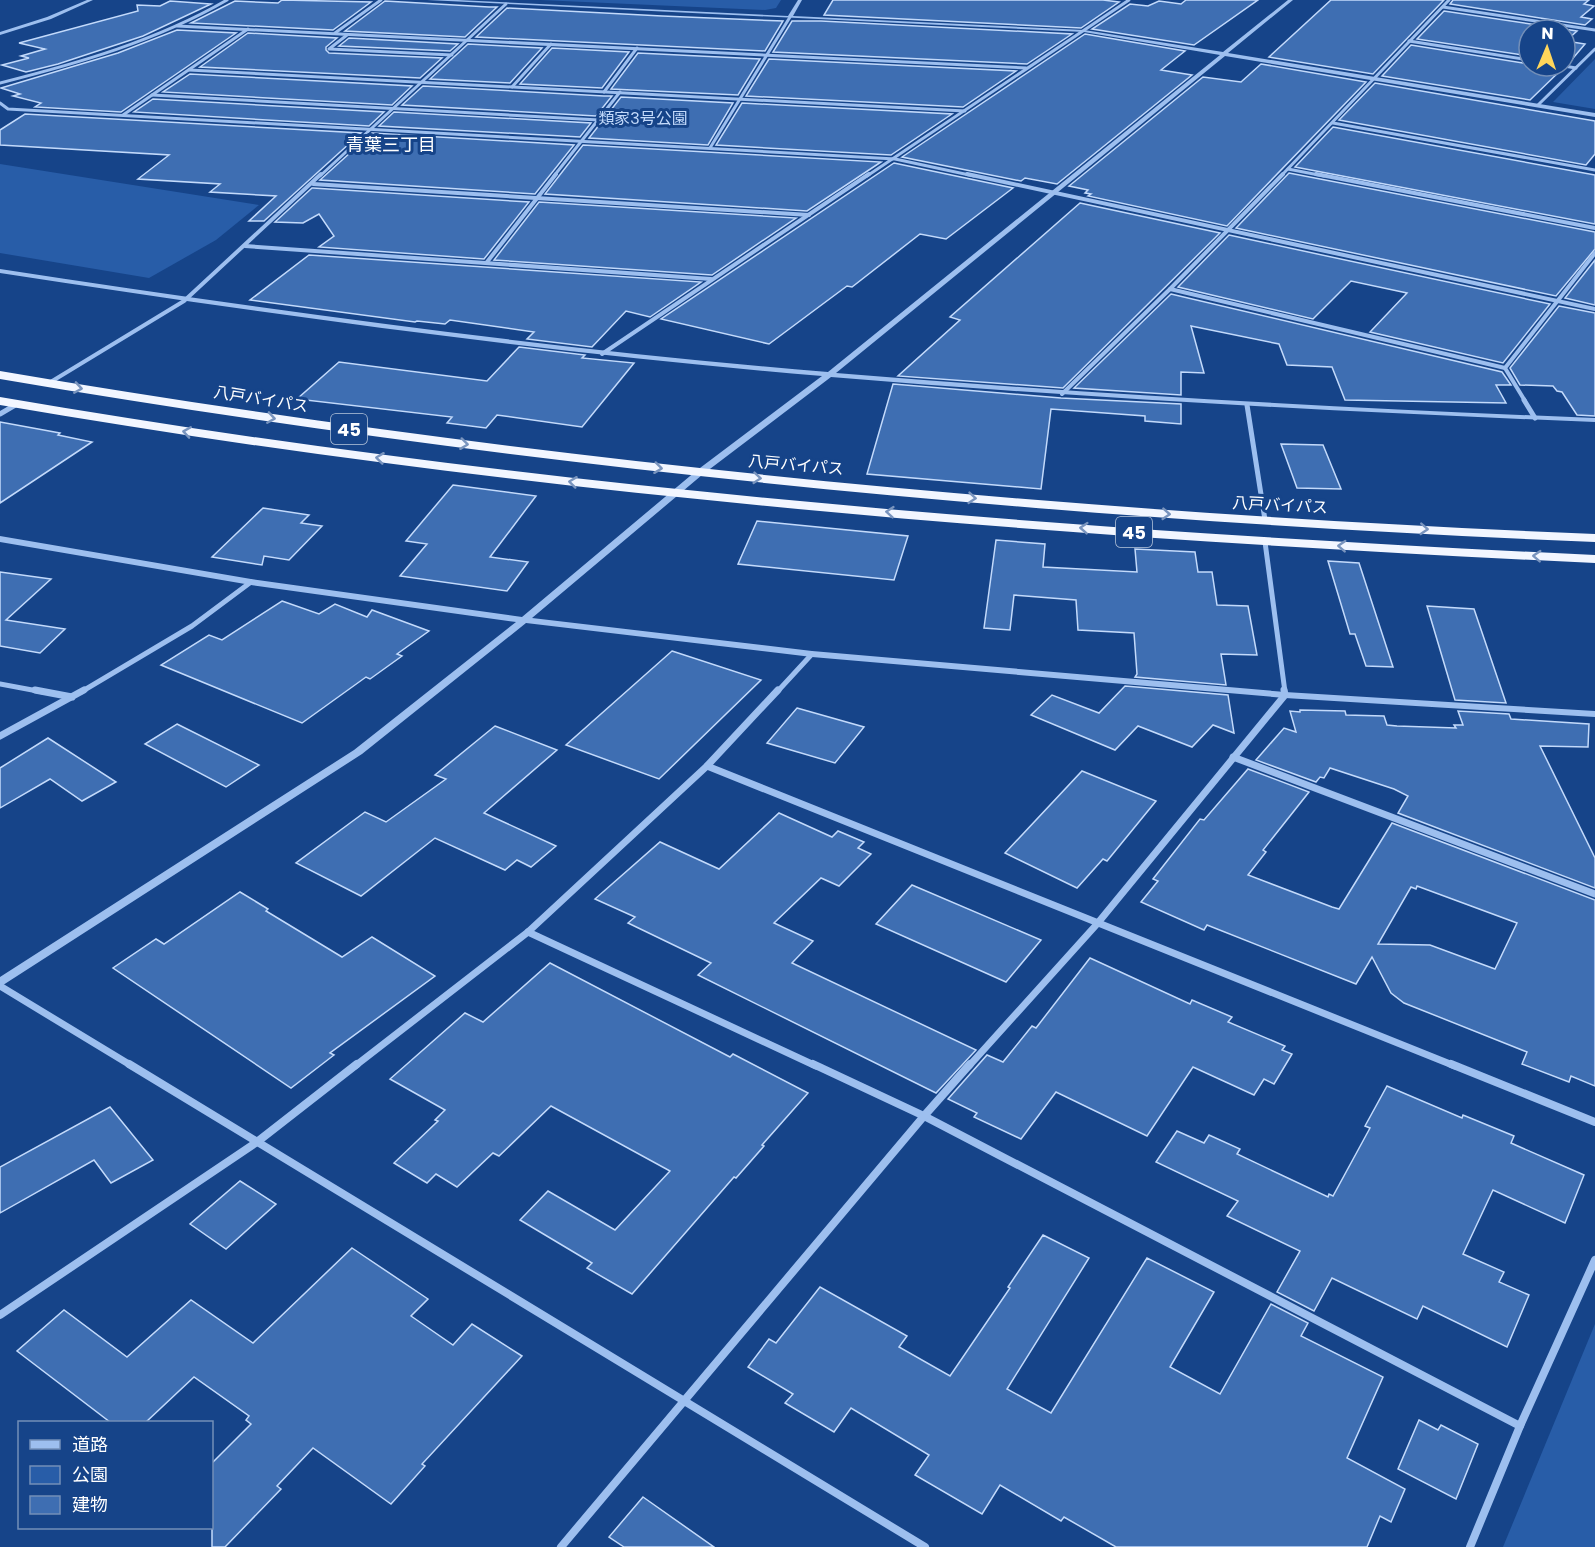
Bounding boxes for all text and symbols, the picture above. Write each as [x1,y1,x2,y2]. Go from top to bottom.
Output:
north arrow [1517,18,1577,78]
text: N [1541,22,1554,45]
park label: 類家3号公園 [598,107,688,130]
district label: 青葉三丁目 [346,132,436,157]
street label: 八戸バイパス [212,380,310,418]
one-way arrow [74,382,83,394]
one-way arrow [267,411,276,423]
road number: 45 [331,414,367,444]
one-way arrow [182,426,191,438]
one-way arrow [460,438,469,450]
street label: 八戸バイパス [747,449,845,481]
one-way arrow [375,452,384,465]
one-way arrow [653,461,662,473]
one-way arrow [752,471,762,484]
one-way arrow [569,476,578,488]
one-way arrow [967,491,977,504]
street label: 八戸バイパス [1232,491,1328,519]
one-way arrow [886,506,895,519]
one-way arrow [1162,507,1171,520]
road number: 45 [1116,517,1152,547]
one-way arrow [1080,522,1089,535]
one-way arrow [1419,523,1428,536]
one-way arrow [1337,539,1346,552]
one-way arrow [1532,550,1541,563]
legend [18,1421,213,1529]
text: 道路 [72,1432,108,1457]
text: 公園 [72,1462,108,1487]
text: 建物 [72,1492,108,1517]

